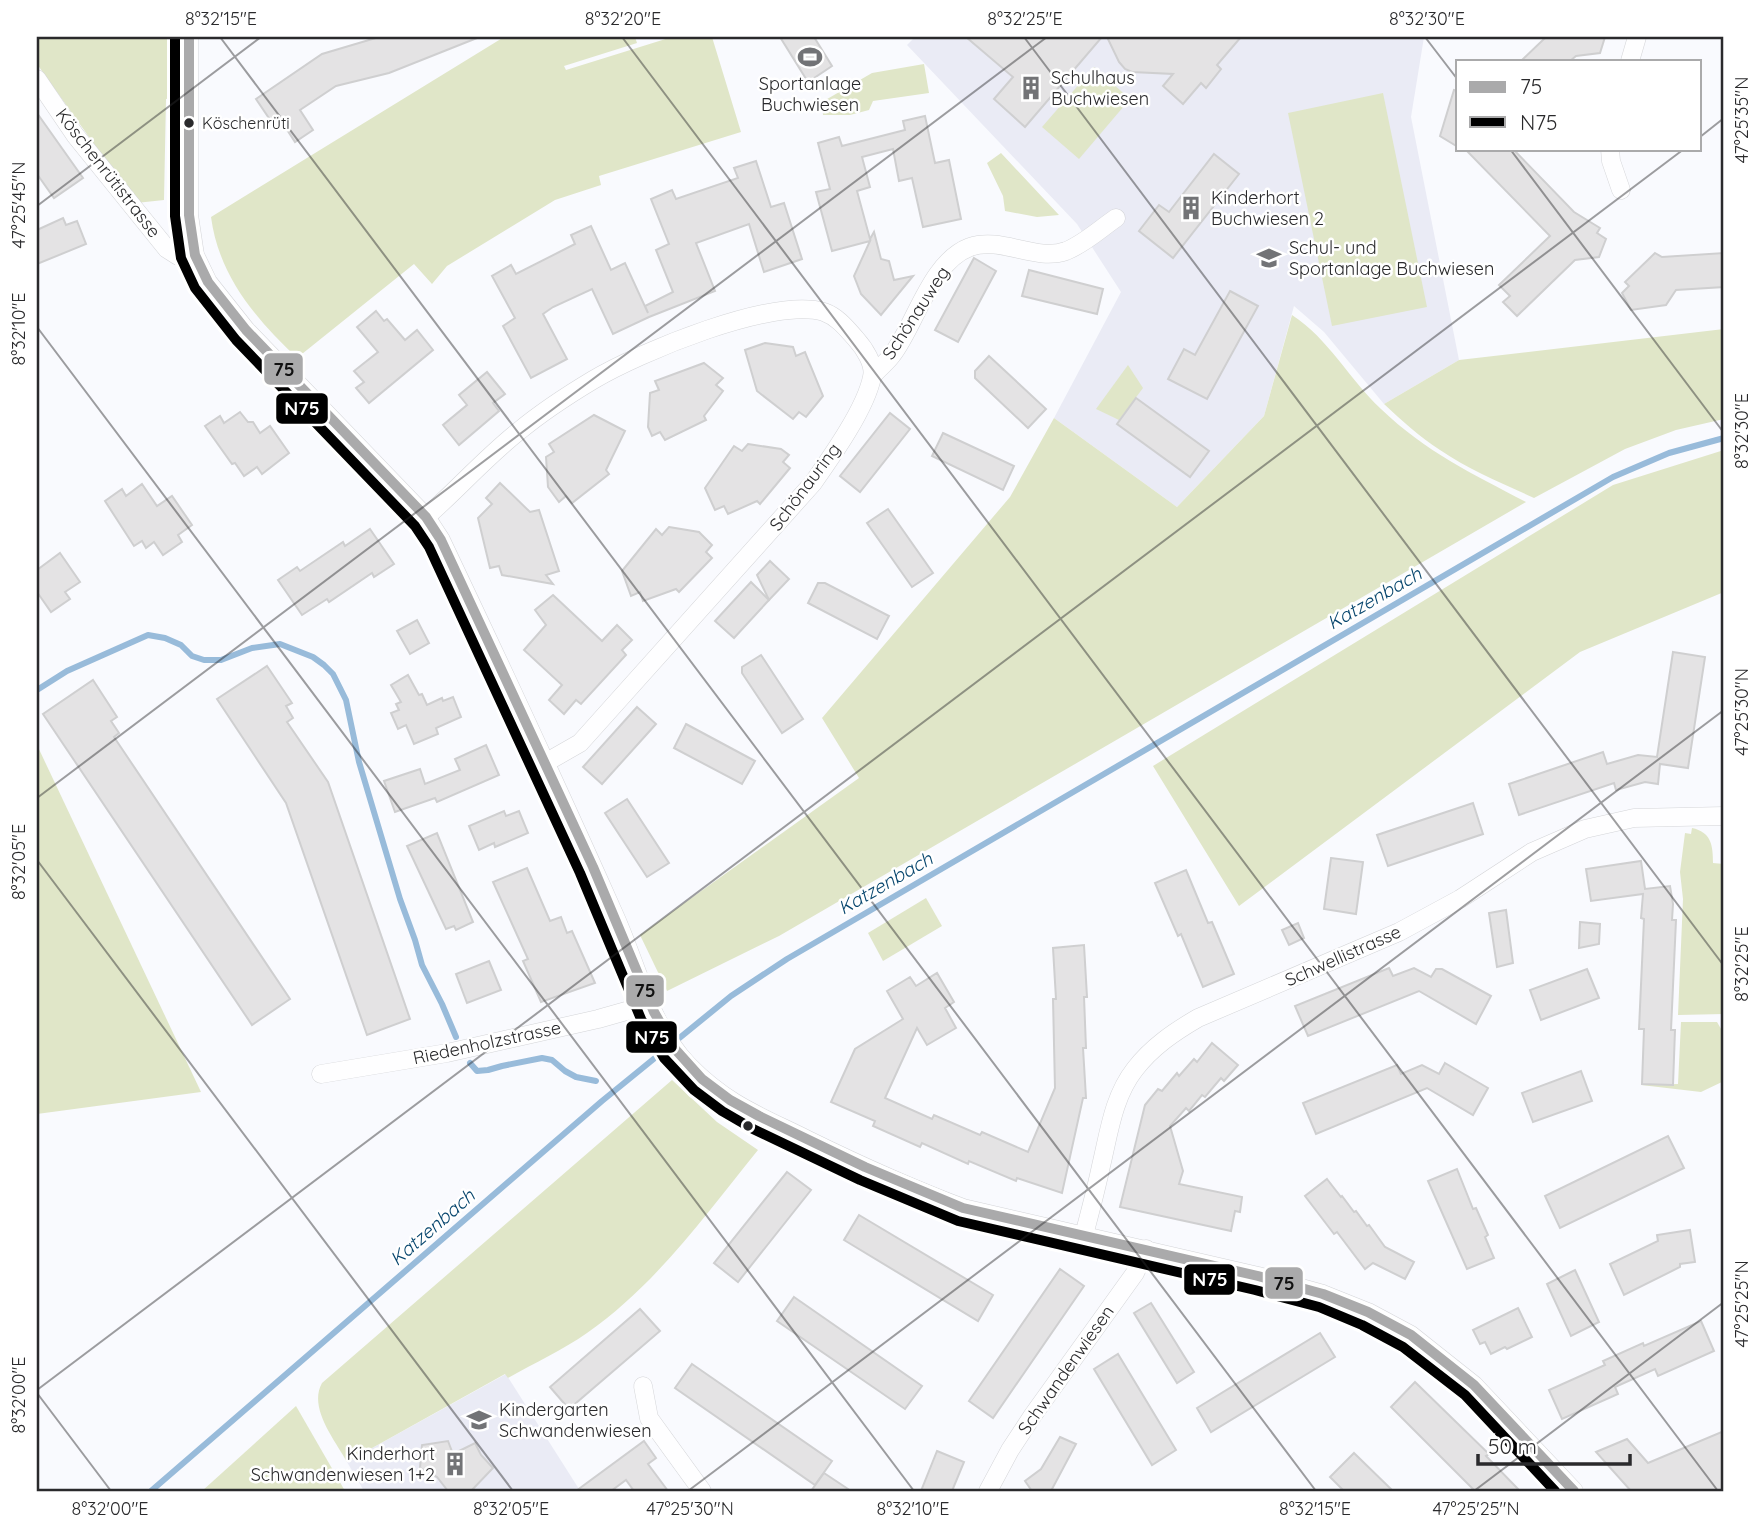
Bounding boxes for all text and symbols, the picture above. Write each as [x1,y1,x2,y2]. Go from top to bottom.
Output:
text: 8°32'15"E [185,7,257,30]
text: 8°32'20"E [585,7,661,30]
text: 8°32'25"E [987,7,1063,30]
text: 8°32'30"E [1389,7,1465,30]
sports icon: Sportanlage Buchwiesen [796,43,824,71]
legend [1456,60,1702,150]
place label: Schulhaus Buchwiesen [1051,66,1149,110]
place label: Sportanlage Buchwiesen [759,72,861,116]
text: 75 [1520,73,1542,99]
building icon: Schulhaus Buchwiesen [1017,74,1045,102]
text: 47°25'35"N [1730,77,1753,163]
street label: Köschenrütistrasse [51,103,166,242]
text: N75 [1520,109,1558,135]
place label: Köschenrüti [202,113,290,133]
marker: Köschenrüti [182,116,196,130]
text: 47°25'45"N [7,162,30,248]
place label: Kinderhort Buchwiesen 2 [1211,186,1324,230]
building icon: Kinderhort Buchwiesen 2 [1177,194,1205,222]
place label: Schul- und Sportanlage Buchwiesen [1289,236,1494,280]
school or university icon: Schul- und Sportanlage Buchwiesen [1255,244,1283,272]
street label: Schönauweg [877,262,954,364]
text: 8°32'10"E [7,292,30,366]
line badge: 75 [263,352,304,386]
text: 75 [273,357,295,381]
line badge: N75 [275,392,329,425]
text: 8°32'30"E [1730,393,1753,469]
text: N75 [284,396,320,420]
street label: Schönauring [764,438,845,535]
water label: Katzenbach [1322,561,1427,635]
text: 47°25'30"N [1730,668,1753,756]
text: 8°32'05"E [7,824,30,900]
water label: Katzenbach [833,846,938,920]
street label: Schwellistrasse [1281,920,1404,991]
text: 8°32'25"E [1730,926,1753,1002]
line badge: 75 [625,974,665,1008]
text: 75 [634,978,656,1002]
street label: Riedenholzstrasse [411,1016,563,1069]
line badge: N75 [625,1020,678,1054]
text: N75 [634,1025,670,1049]
unlabelled marker [741,1119,755,1133]
water label: Katzenbach [384,1183,480,1271]
text: 47°25'25"N [1730,1260,1753,1348]
line badge: N75 [1183,1263,1236,1296]
line badge: 75 [1264,1266,1304,1300]
text: N75 [1192,1267,1228,1291]
text: 75 [1273,1271,1295,1295]
street label: Schwandenwiesen [1012,1301,1119,1439]
text: 8°32'00"E [7,1356,30,1434]
place label: Kindergarten Schwandenwiesen [499,1398,652,1442]
school or university icon: Kindergarten Schwandenwiesen [465,1406,493,1434]
scale bar [1478,1423,1630,1467]
text: 50 m [1488,1433,1537,1459]
place label: Kinderhort Schwandenwiesen 1+2 [251,1442,435,1486]
building icon: Kinderhort Schwandenwiesen 1+2 [441,1450,469,1478]
text: 8°32'00"E [71,1497,149,1520]
text: 8°32'05"E [473,1497,549,1520]
text: 47°25'30"N [646,1497,734,1520]
text: 8°32'10"E [876,1497,950,1520]
text: 8°32'15"E [1279,1497,1351,1520]
text: 47°25'25"N [1432,1497,1520,1520]

